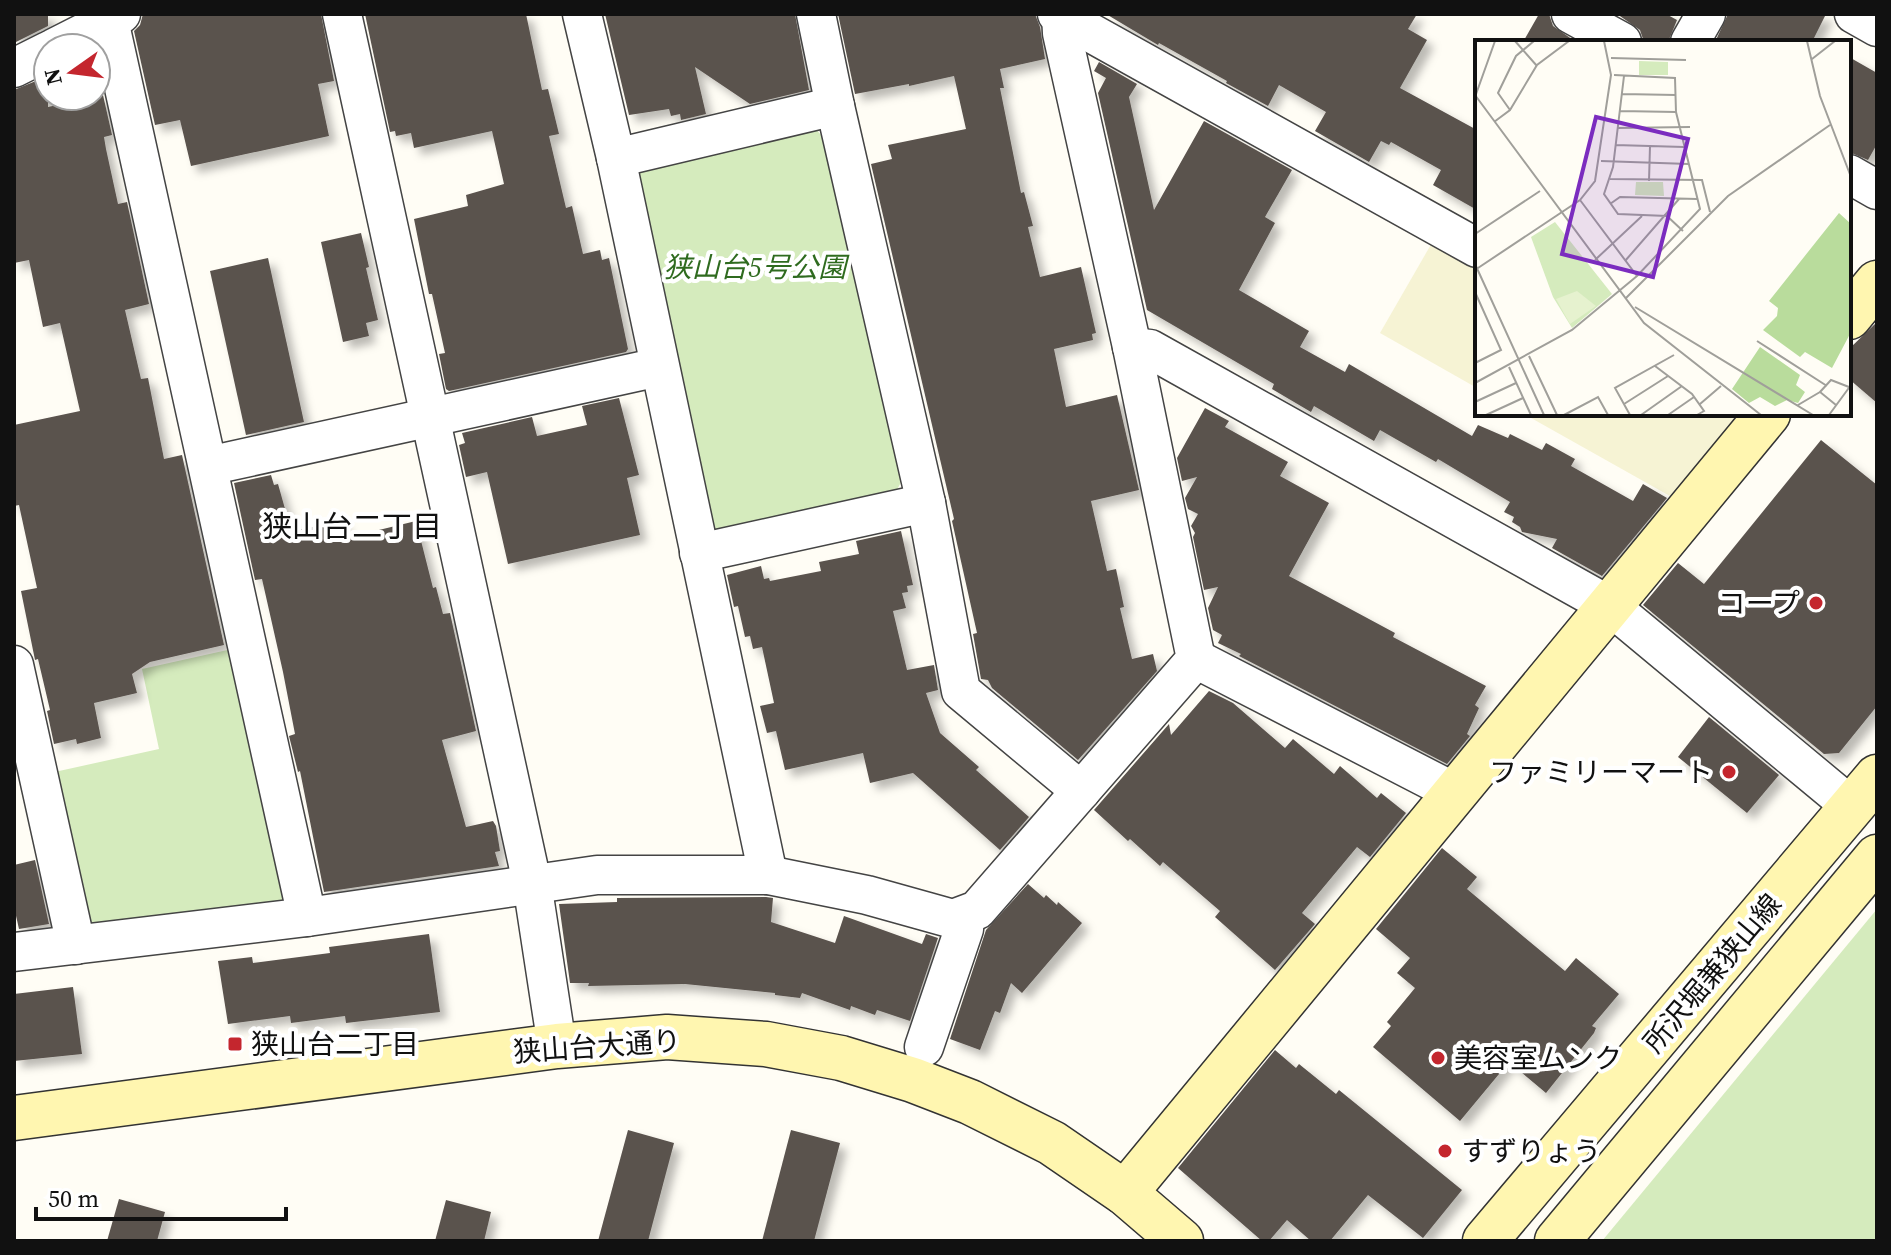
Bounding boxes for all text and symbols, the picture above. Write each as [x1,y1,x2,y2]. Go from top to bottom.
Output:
north arrow [32,32,112,112]
inset map [1475,40,1851,416]
text: N [36,65,69,88]
park label: 狭山台5号公園 [664,248,850,286]
district label: 狭山台二丁目 [262,506,442,547]
place label: コープ [1718,584,1800,622]
marker: コープ [1807,594,1825,612]
place label: ファミリーマート [1489,753,1713,791]
marker: ファミリーマート [1720,763,1738,781]
street label: 所沢堀兼狭山線 [1634,886,1790,1060]
street label: 狭山台大通り [512,1021,682,1071]
place label: 狭山台二丁目 [251,1025,419,1063]
marker: 狭山台二丁目 [226,1035,244,1053]
place label: 美容室ムンク [1454,1039,1622,1077]
marker: 美容室ムンク [1429,1049,1447,1067]
place label: すずりょう [1461,1132,1601,1170]
marker: すずりょう [1436,1142,1454,1160]
scale bar [36,1171,286,1221]
text: 50 m [48,1182,99,1215]

